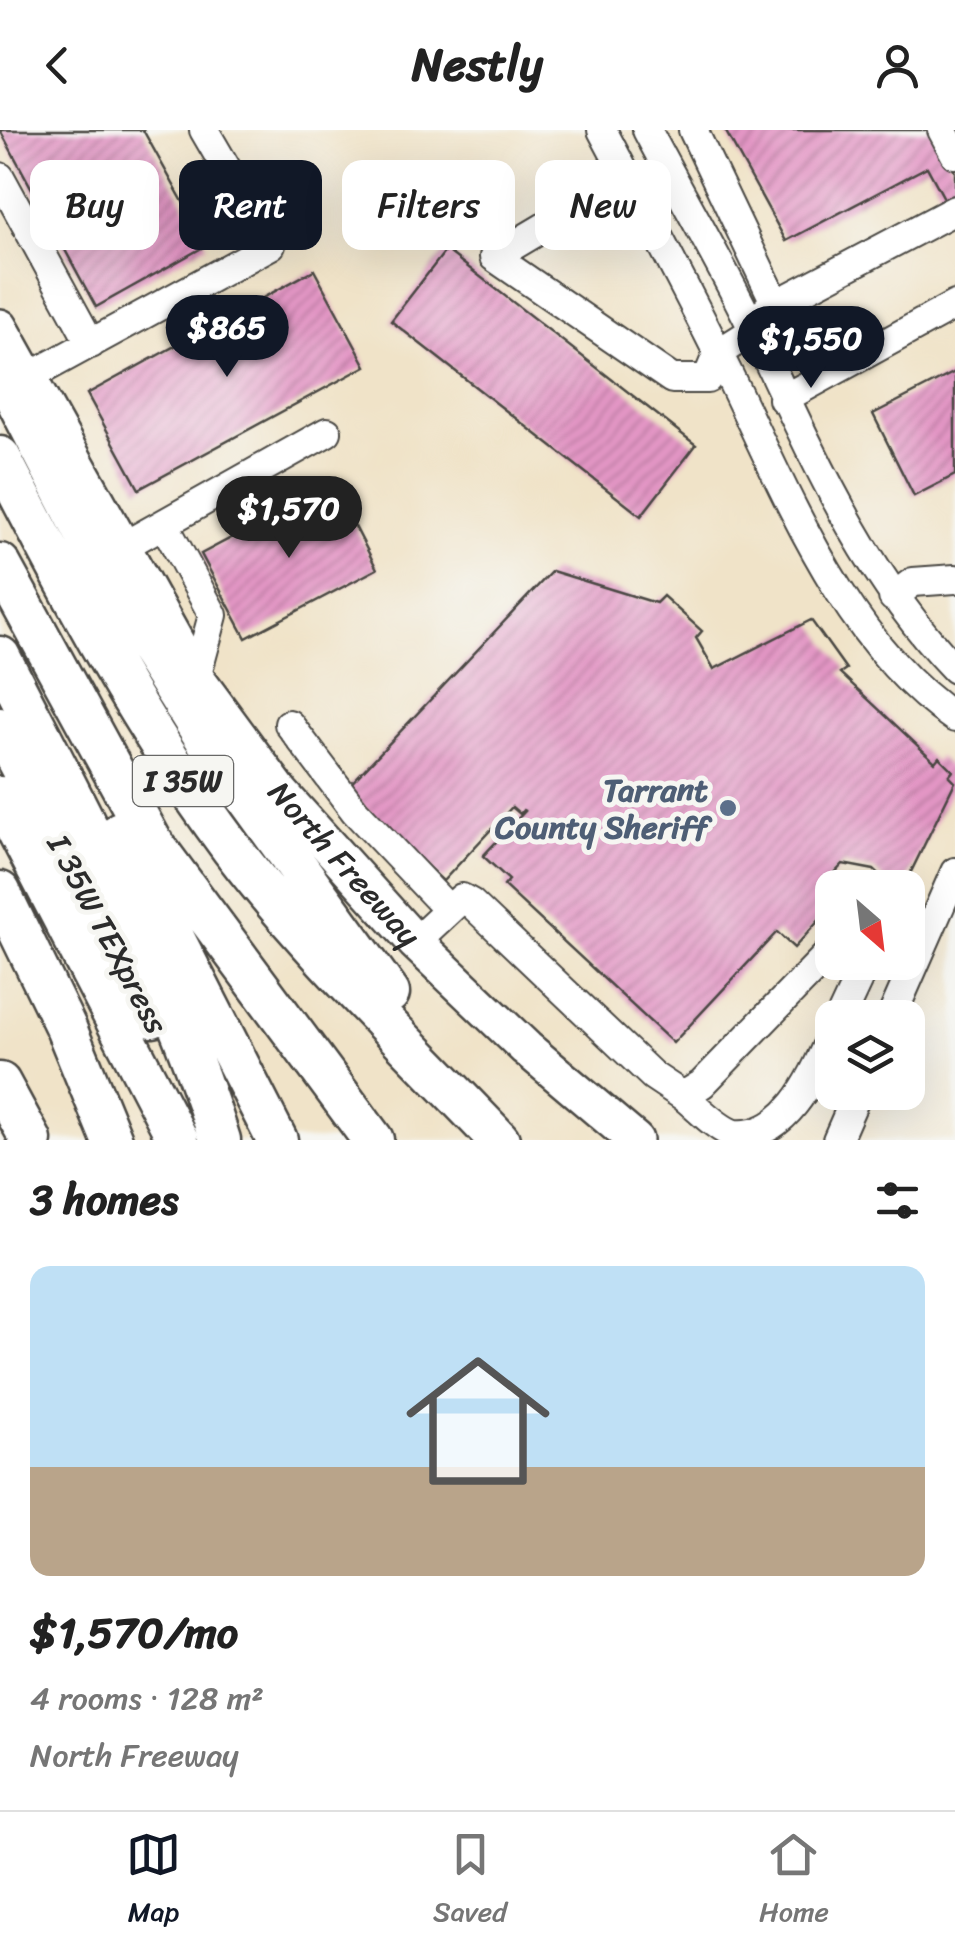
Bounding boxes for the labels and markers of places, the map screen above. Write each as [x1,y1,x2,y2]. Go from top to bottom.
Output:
pin: $865 [168,295,286,380]
pin: $1,550 [730,306,892,391]
pin: $1,570 [208,476,370,561]
place label: Tarrant County Sheriff [494,762,713,856]
marker: Tarrant County Sheriff [717,797,739,819]

